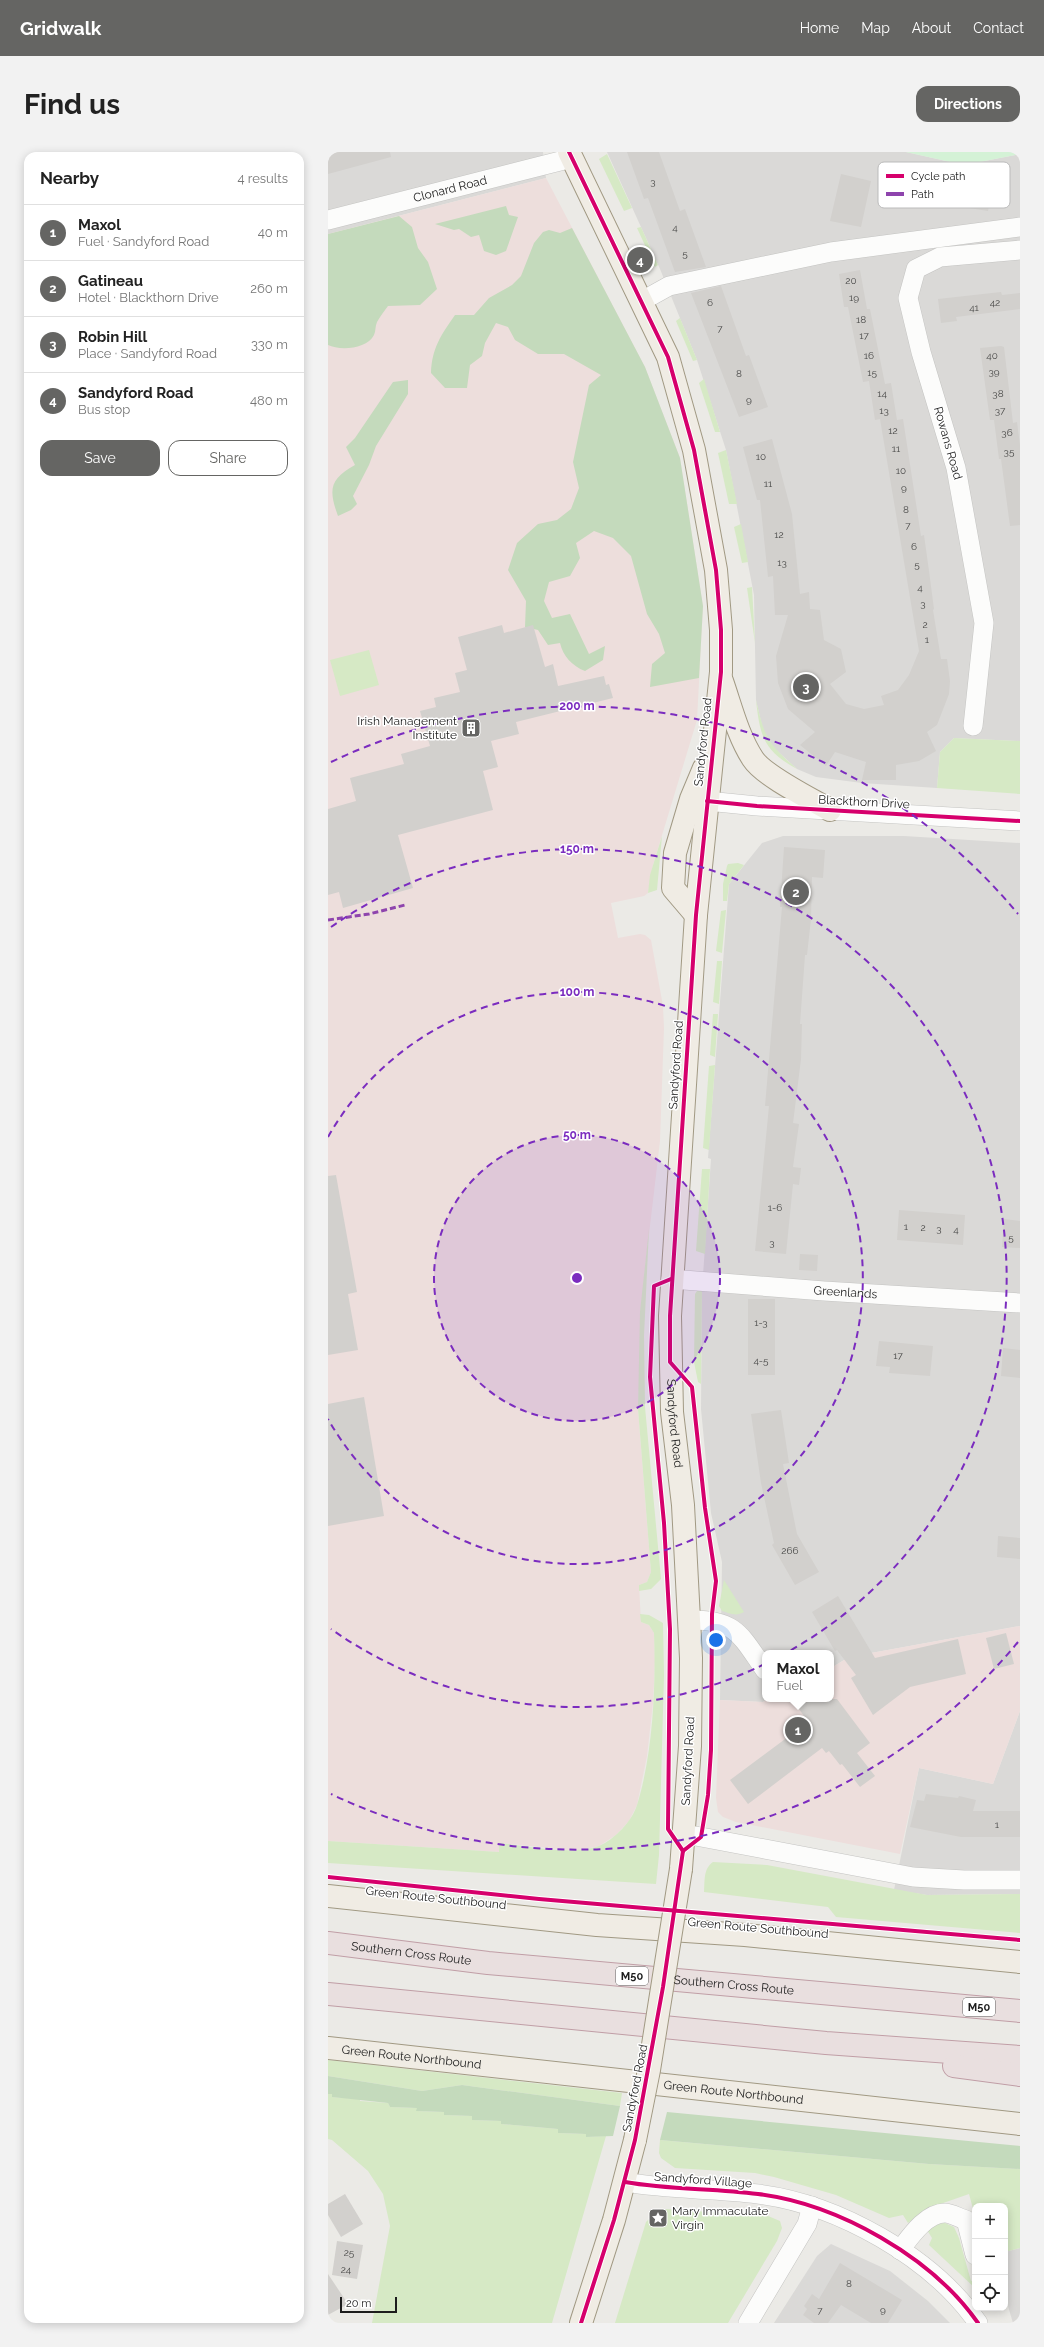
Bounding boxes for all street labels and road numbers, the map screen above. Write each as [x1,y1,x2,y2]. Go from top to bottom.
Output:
street label: Clonard Road [412,173,488,205]
street label: Rowans Road [931,405,965,481]
street label: Sandyford Road [691,697,715,787]
street label: Blackthorn Drive [818,793,910,811]
street label: Sandyford Road [666,1020,686,1110]
street label: Greenlands [813,1283,878,1301]
street label: Sandyford Road [664,1379,686,1468]
street label: Sandyford Road [679,1716,697,1806]
street label: Green Route Southbound [365,1884,507,1912]
street label: Green Route Southbound [687,1915,829,1941]
street label: Southern Cross Route [351,1939,472,1968]
road number: M50 [616,1967,648,1985]
street label: Southern Cross Route [673,1973,795,1998]
road number: M50 [963,1998,995,2016]
street label: Green Route Northbound [341,2043,482,2072]
street label: Sandyford Road [620,2043,650,2133]
street label: Green Route Northbound [663,2078,804,2107]
street label: Sandyford Village [654,2170,752,2190]

